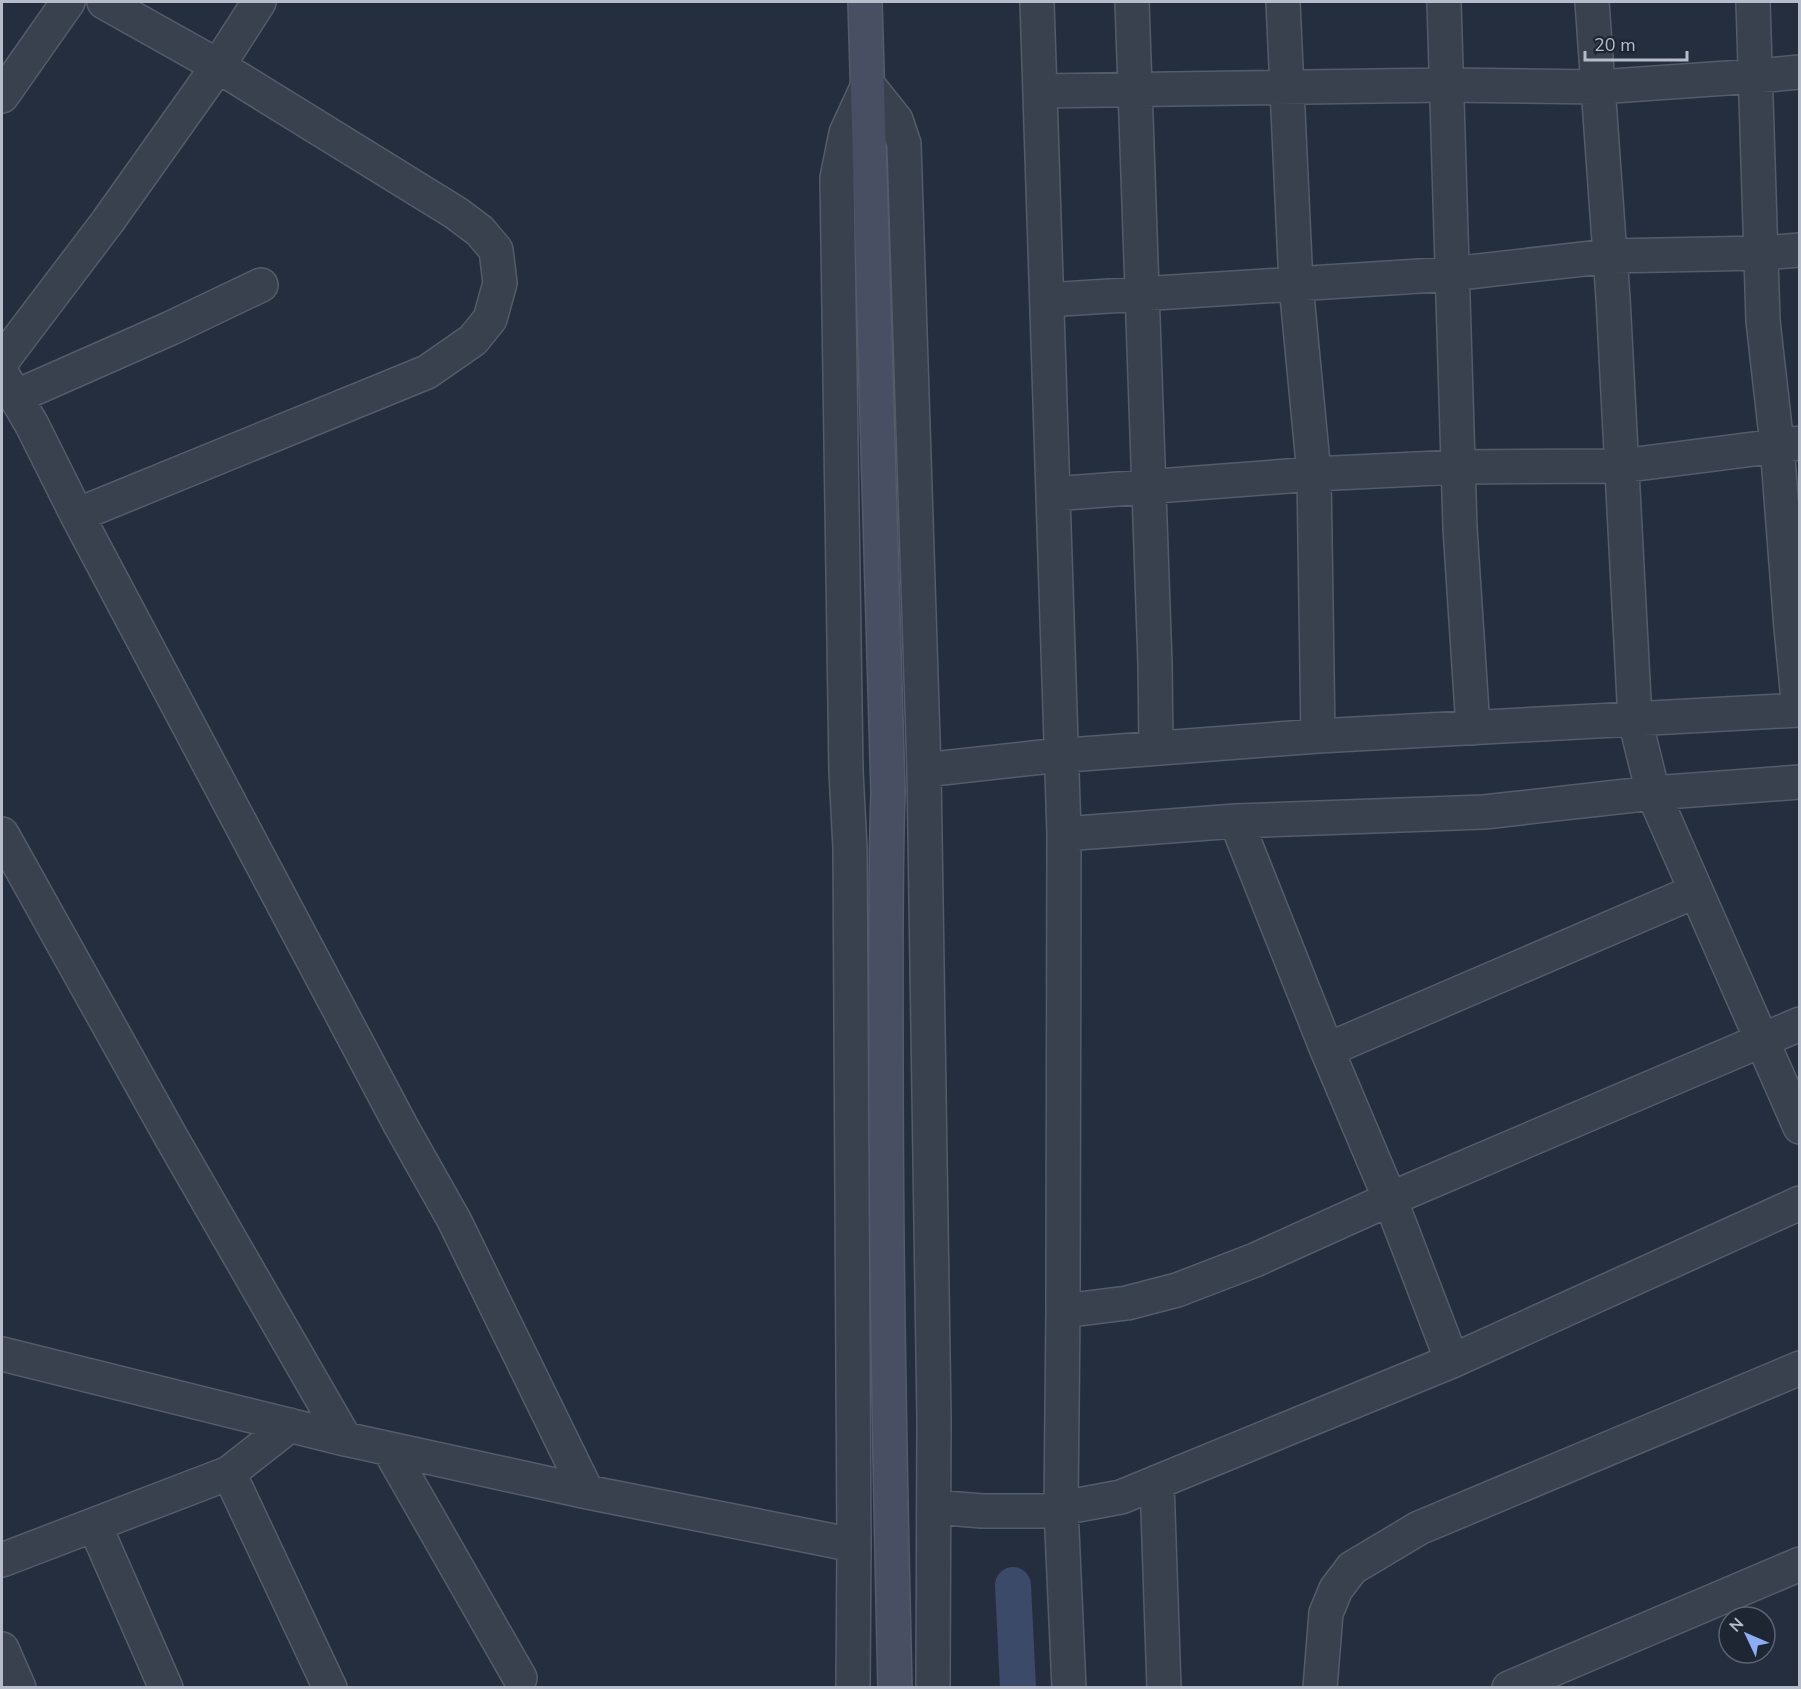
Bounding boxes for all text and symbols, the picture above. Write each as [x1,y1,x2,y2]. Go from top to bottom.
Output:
scale bar [1585,24,1687,62]
text: 20 m [1594,33,1636,57]
north arrow [1717,1605,1777,1665]
text: N [1725,1613,1749,1637]

